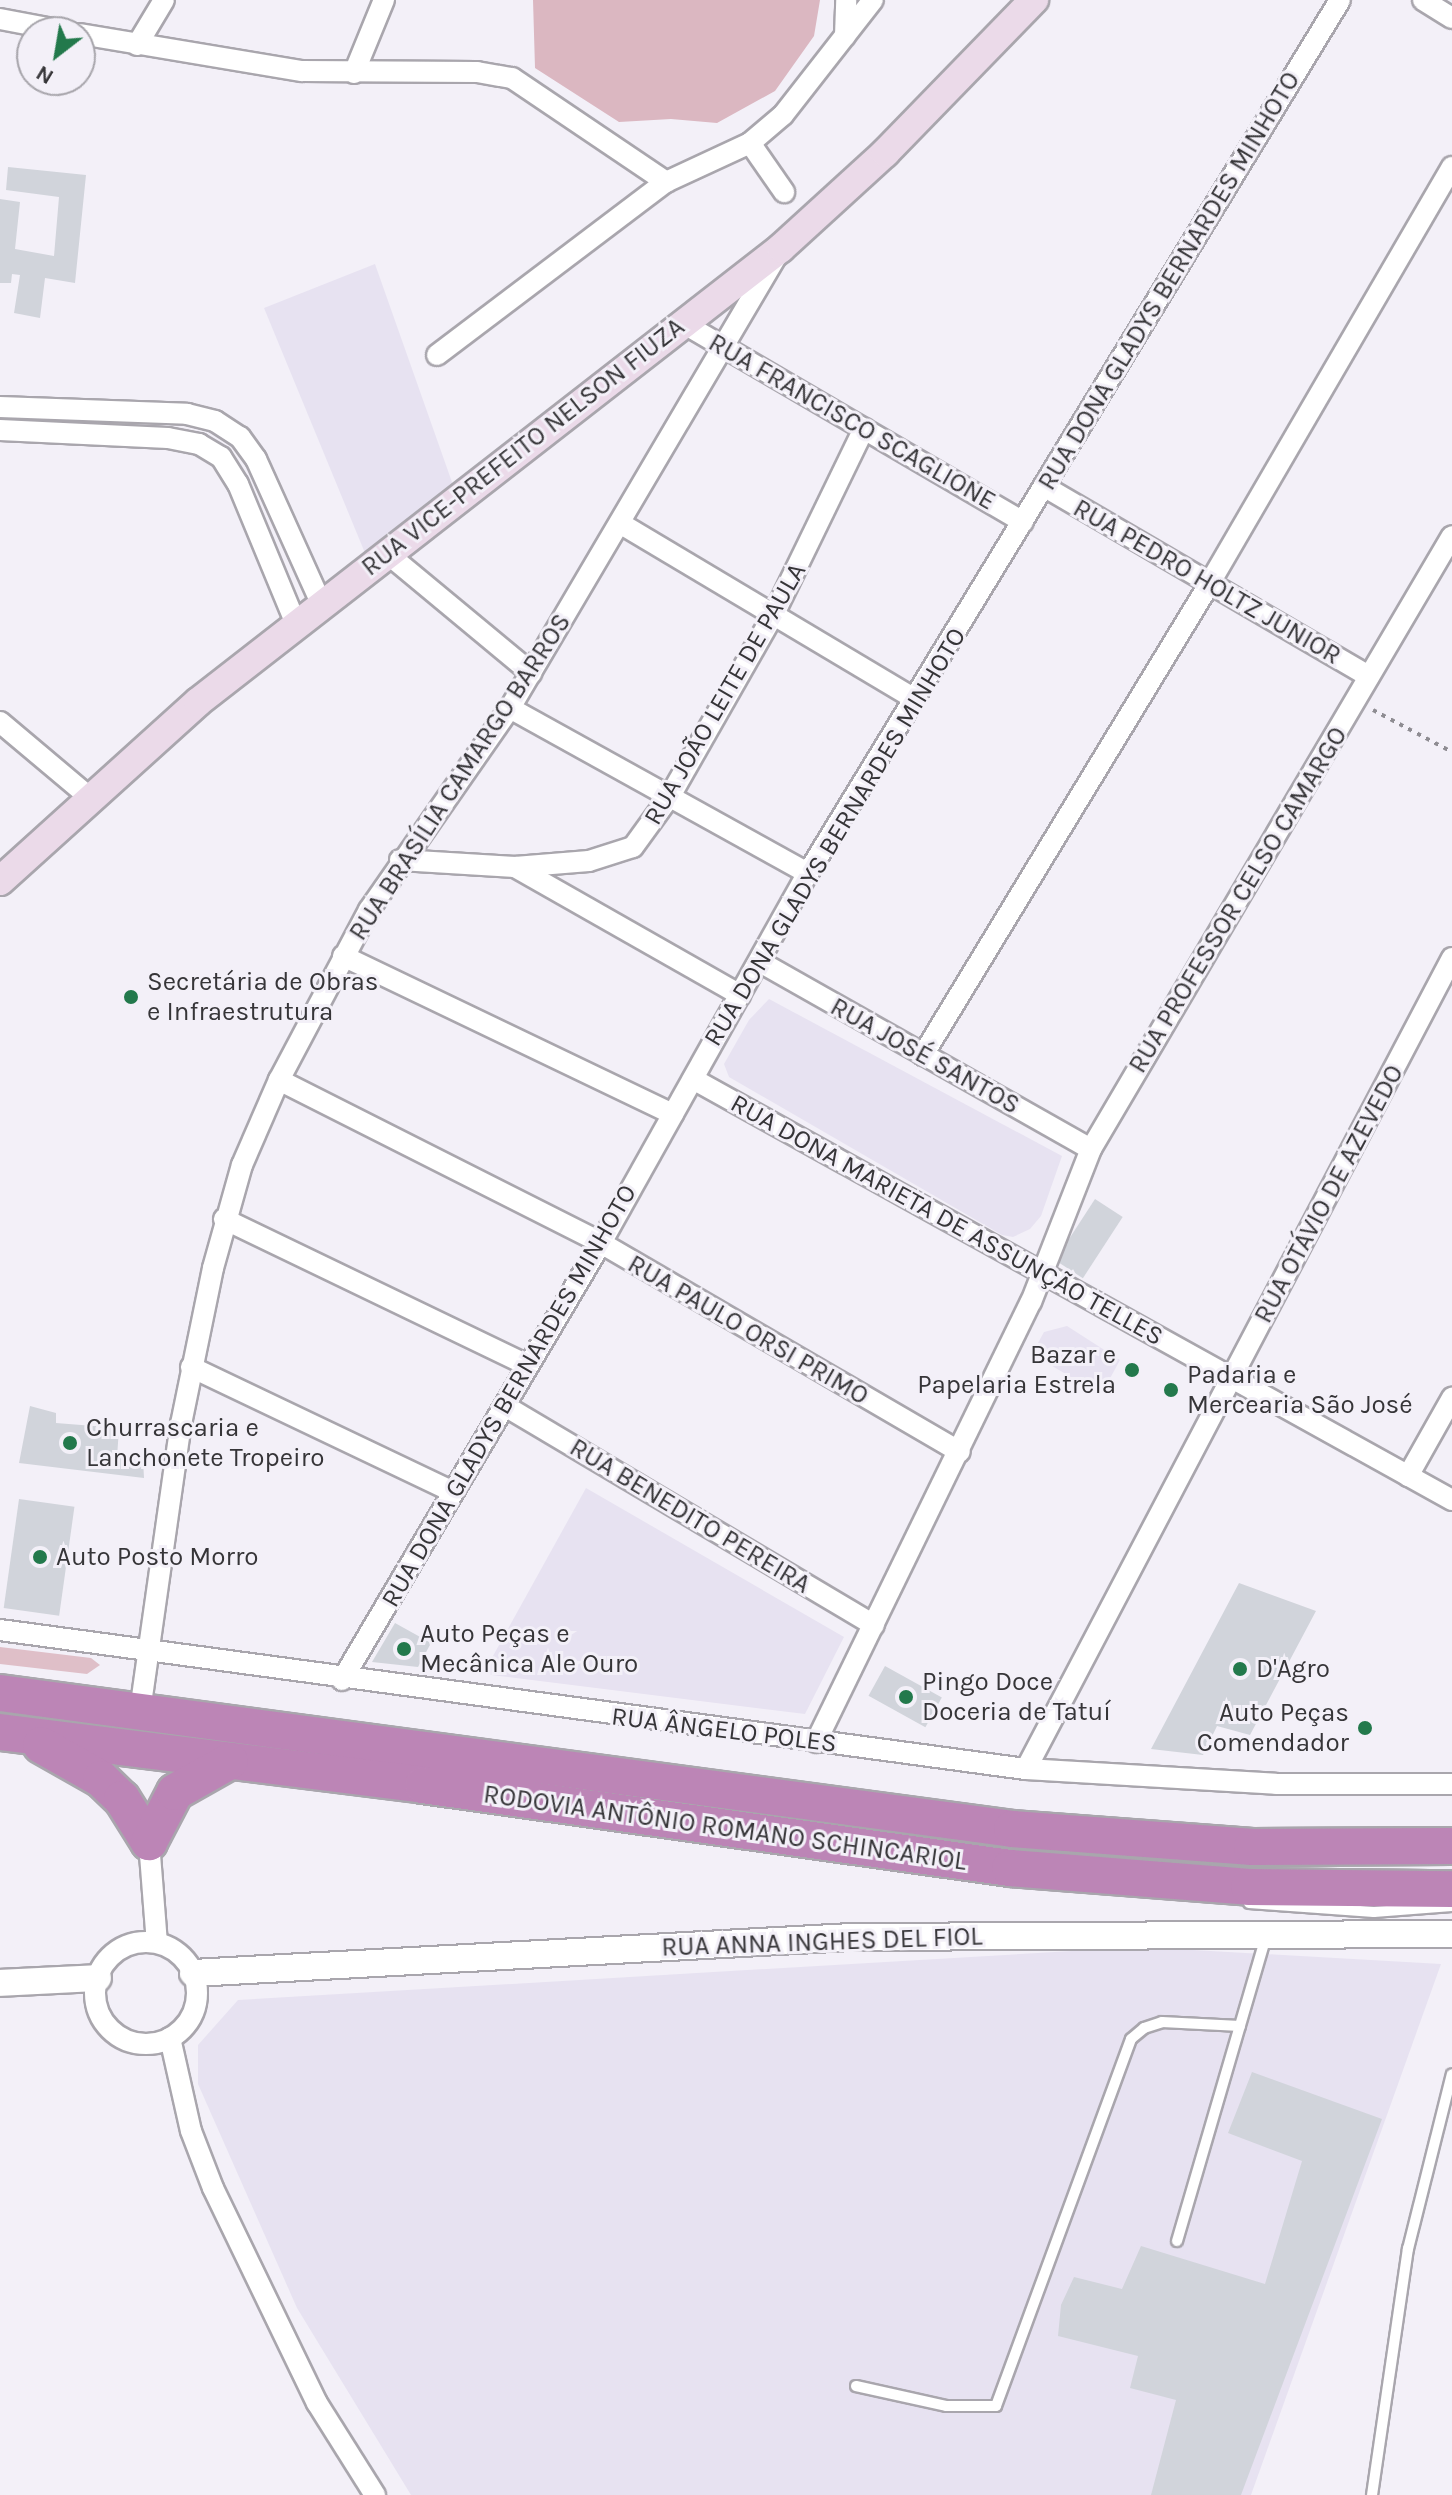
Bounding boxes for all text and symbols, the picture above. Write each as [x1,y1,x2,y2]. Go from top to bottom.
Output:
north arrow [16,16,96,96]
text: N [31,60,58,90]
street label: RUA DONA GLADYS BERNARDES MINHOTO [1031,66,1307,496]
street label: RUA VICE-PREFEITO NELSON FIUZA [355,311,691,583]
street label: RUA FRANCISCO SCAGLIONE [703,327,1001,517]
street label: RUA PEDRO HOLTZ JUNIOR [1068,493,1346,671]
street label: RUA JOÃO LEITE DE PAULA [637,557,813,831]
street label: RUA BRASÍLIA CAMARGO BARROS [342,608,578,946]
street label: RUA DONA GLADYS BERNARDES MINHOTO [697,622,973,1052]
street label: RUA PROFESSOR CELSO CAMARGO [1122,721,1354,1079]
place label: Secretária de Obras e Infraestrutura [147,966,378,1028]
marker: Secretária de Obras e Infraestrutura [122,988,140,1006]
street label: RUA JOSÉ SANTOS [825,991,1025,1121]
street label: RUA OTÁVIO DE AZEVEDO [1248,1060,1410,1328]
street label: RUA DONA MARIETA DE ASSUNÇÃO TELLES [725,1088,1169,1352]
street label: RUA DONA GLADYS BERNARDES MINHOTO [375,1179,643,1613]
street label: RUA PAULO ORSI PRIMO [622,1248,874,1412]
place label: Bazar e Papelaria Estrela [917,1339,1116,1400]
place label: Padaria e Mercearia São José [1187,1359,1413,1420]
marker: Bazar e Papelaria Estrela [1123,1361,1141,1379]
marker: Padaria e Mercearia São José [1162,1381,1180,1399]
place label: Churrascaria e Lanchonete Tropeiro [86,1412,324,1474]
street label: RUA BENEDITO PEREIRA [564,1432,816,1600]
marker: Churrascaria e Lanchonete Tropeiro [61,1434,79,1452]
place label: Auto Posto Morro [56,1541,259,1573]
marker: Auto Posto Morro [31,1548,49,1566]
place label: Auto Peças e Mecânica Ale Ouro [420,1618,638,1680]
marker: Auto Peças e Mecânica Ale Ouro [395,1640,413,1658]
place label: D'Agro [1256,1653,1330,1685]
marker: D'Agro [1231,1660,1249,1678]
place label: Pingo Doce Doceria de Tatuí [922,1666,1111,1728]
marker: Pingo Doce Doceria de Tatuí [897,1688,915,1706]
place label: Auto Peças Comendador [1197,1697,1349,1758]
street label: RUA ÂNGELO POLES [610,1701,838,1759]
marker: Auto Peças Comendador [1356,1719,1374,1737]
street label: RODOVIA ANTÔNIO ROMANO SCHINCARIOL [481,1779,969,1877]
street label: RUA ANNA INGHES DEL FIOL [661,1921,983,1963]

